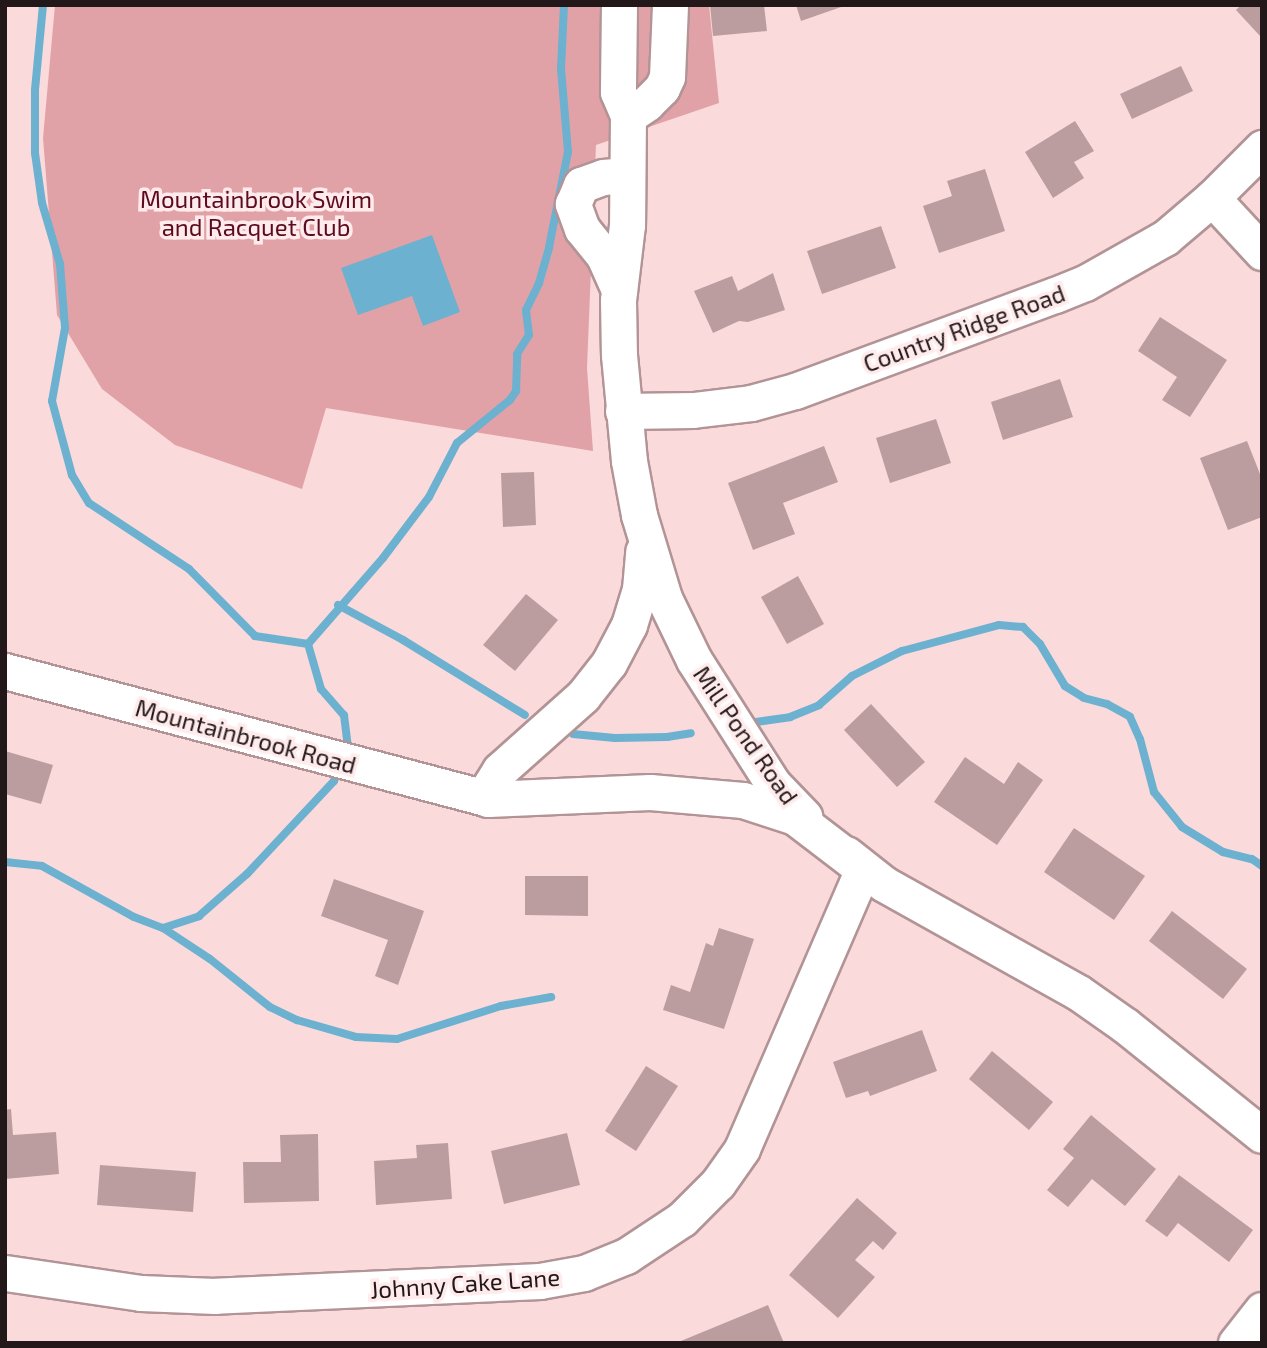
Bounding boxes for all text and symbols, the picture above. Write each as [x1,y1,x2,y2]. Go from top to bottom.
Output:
park label: Mountainbrook Swim and Racquet Club [140,185,372,241]
street label: Country Ridge Road [859,278,1069,378]
street label: Mill Pond Road [688,660,804,810]
street label: Mountainbrook Road [132,693,360,779]
street label: Johnny Cake Lane [369,1262,561,1304]

